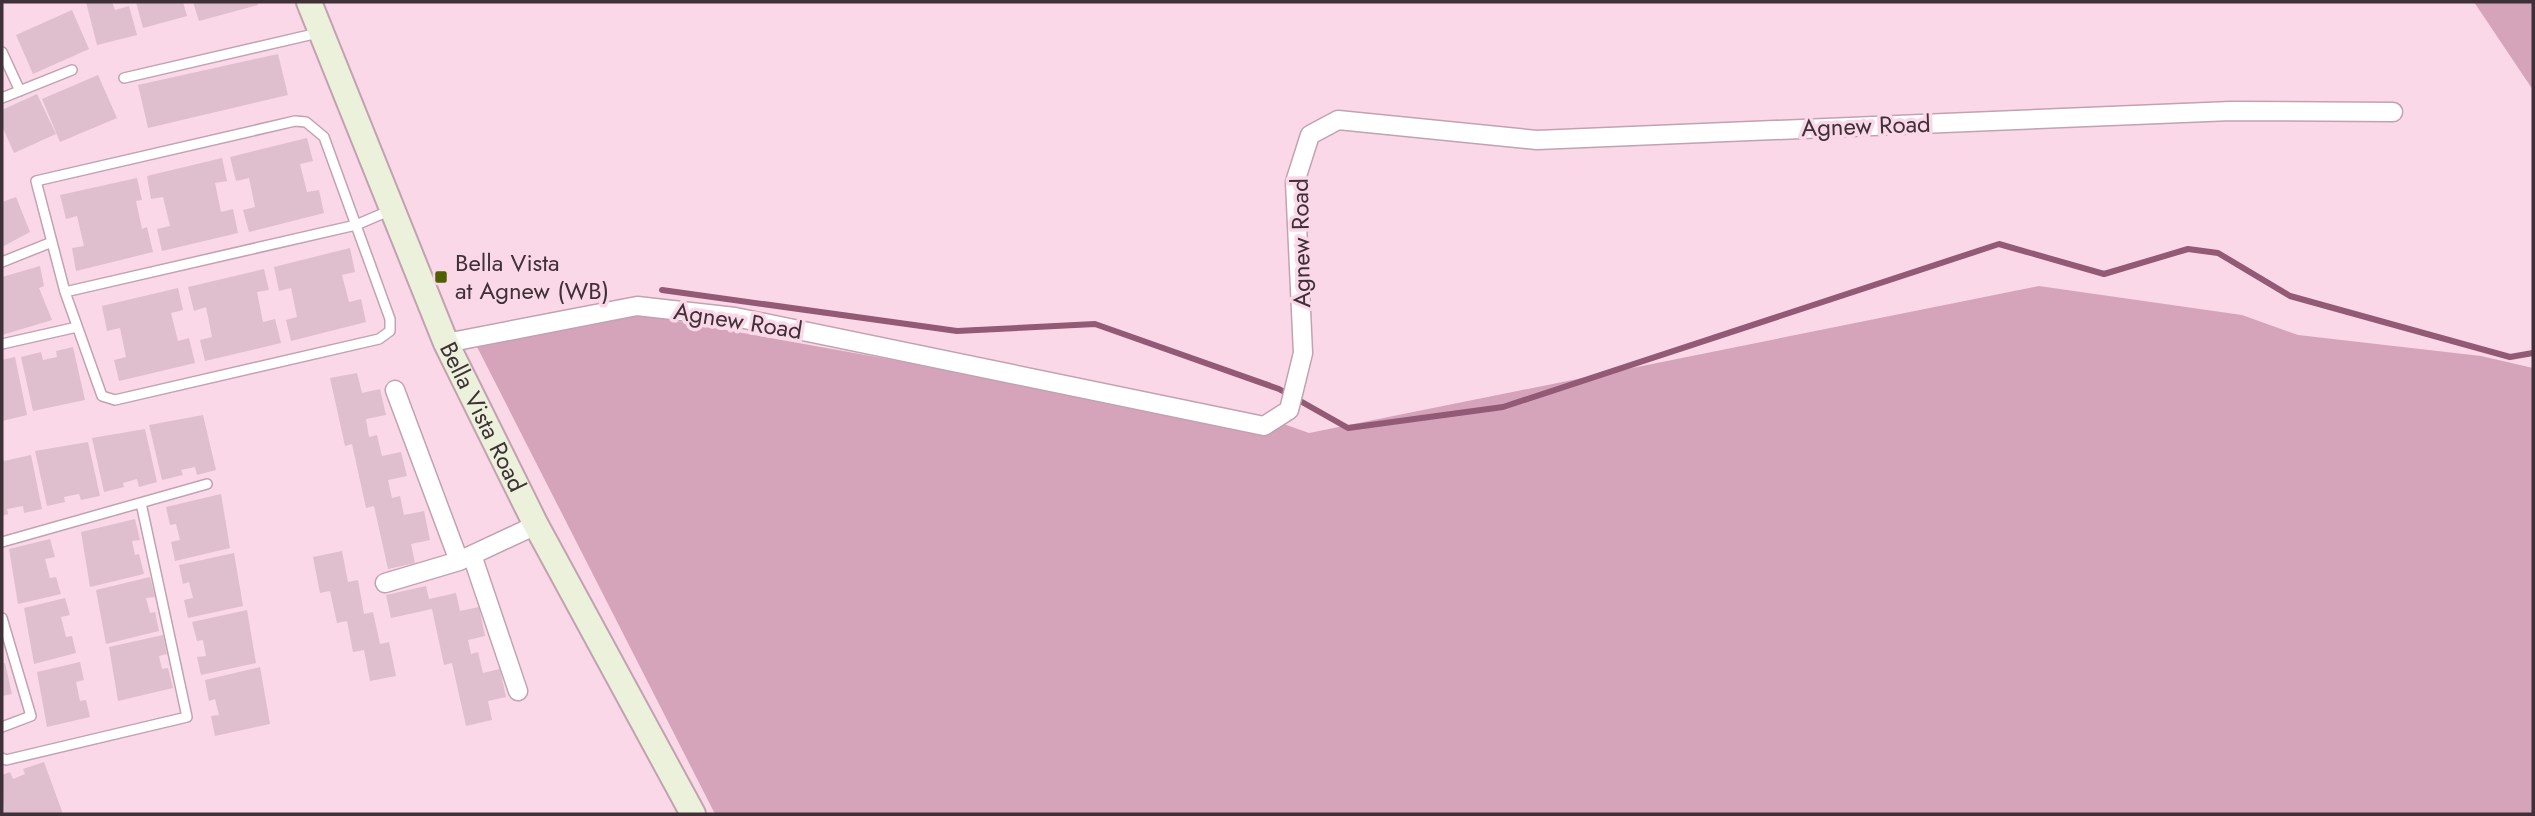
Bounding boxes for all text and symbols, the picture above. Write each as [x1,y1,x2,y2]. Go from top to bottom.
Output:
street label: Agnew Road [1801,106,1931,145]
street label: Agnew Road [1282,178,1319,308]
place label: Bella Vista at Agnew (WB) [455,245,609,308]
marker: Bella Vista at Agnew (WB) [433,269,449,285]
street label: Agnew Road [671,293,805,348]
street label: Bella Vista Road [431,336,535,498]

